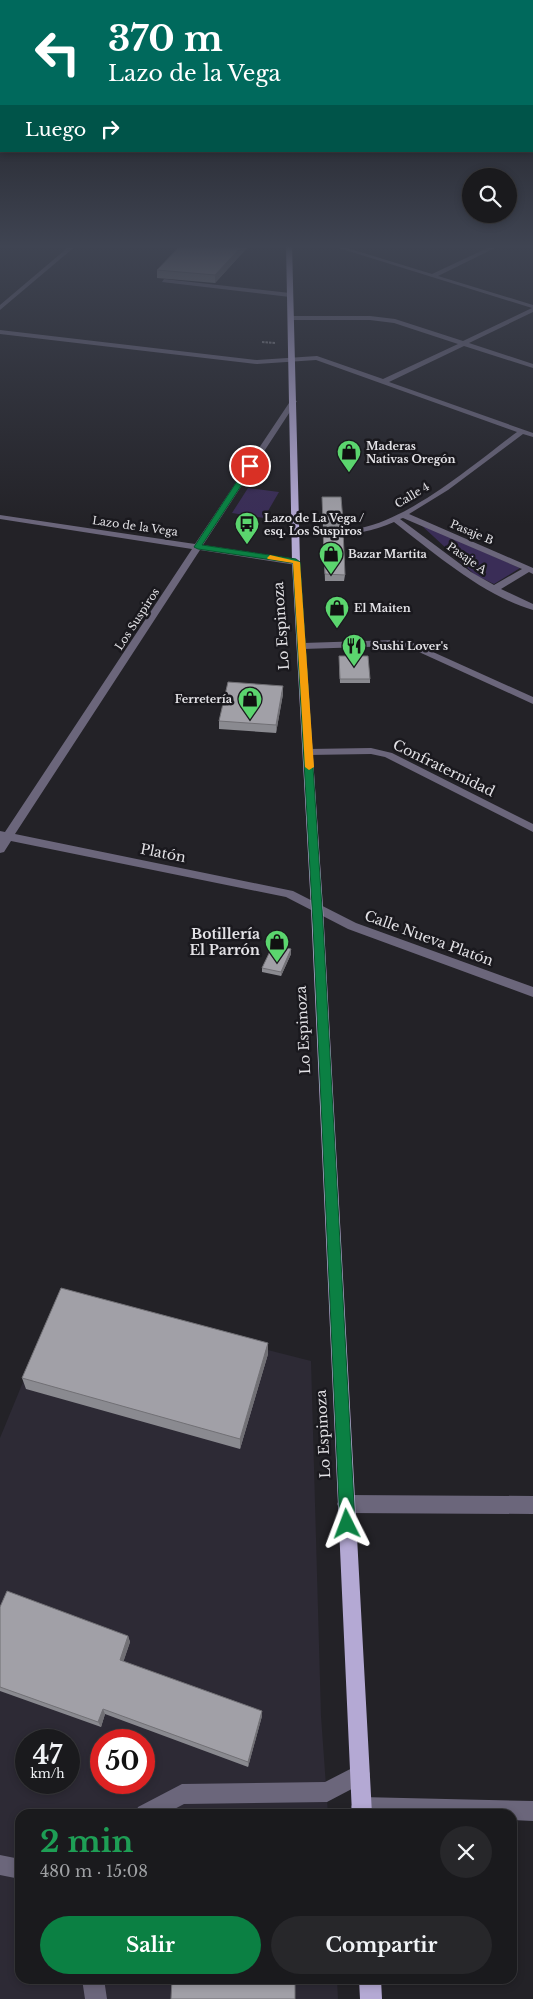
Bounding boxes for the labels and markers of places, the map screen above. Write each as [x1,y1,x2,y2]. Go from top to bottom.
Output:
shop icon: Maderas Nativas Oregón [336,439,362,473]
place label: Maderas Nativas Oregón [366,439,456,466]
pin [229,445,271,487]
bus stop icon: Lazo de La Vega / esq. Los Suspiros [234,511,260,545]
place label: Lazo de La Vega / esq. Los Suspiros [264,511,364,538]
shop icon: Bazar Martita [318,541,344,575]
place label: Bazar Martita [348,547,428,561]
shop icon: El Maiten [324,595,350,629]
place label: El Maiten [354,601,411,615]
restaurant icon: Sushi Lover's [341,633,367,667]
place label: Sushi Lover's [372,639,448,653]
shop icon: Ferretería [237,686,263,720]
place label: Ferretería [175,692,233,706]
place label: Botillería El Parrón [189,925,260,959]
shop icon: Botillería El Parrón [264,929,290,963]

